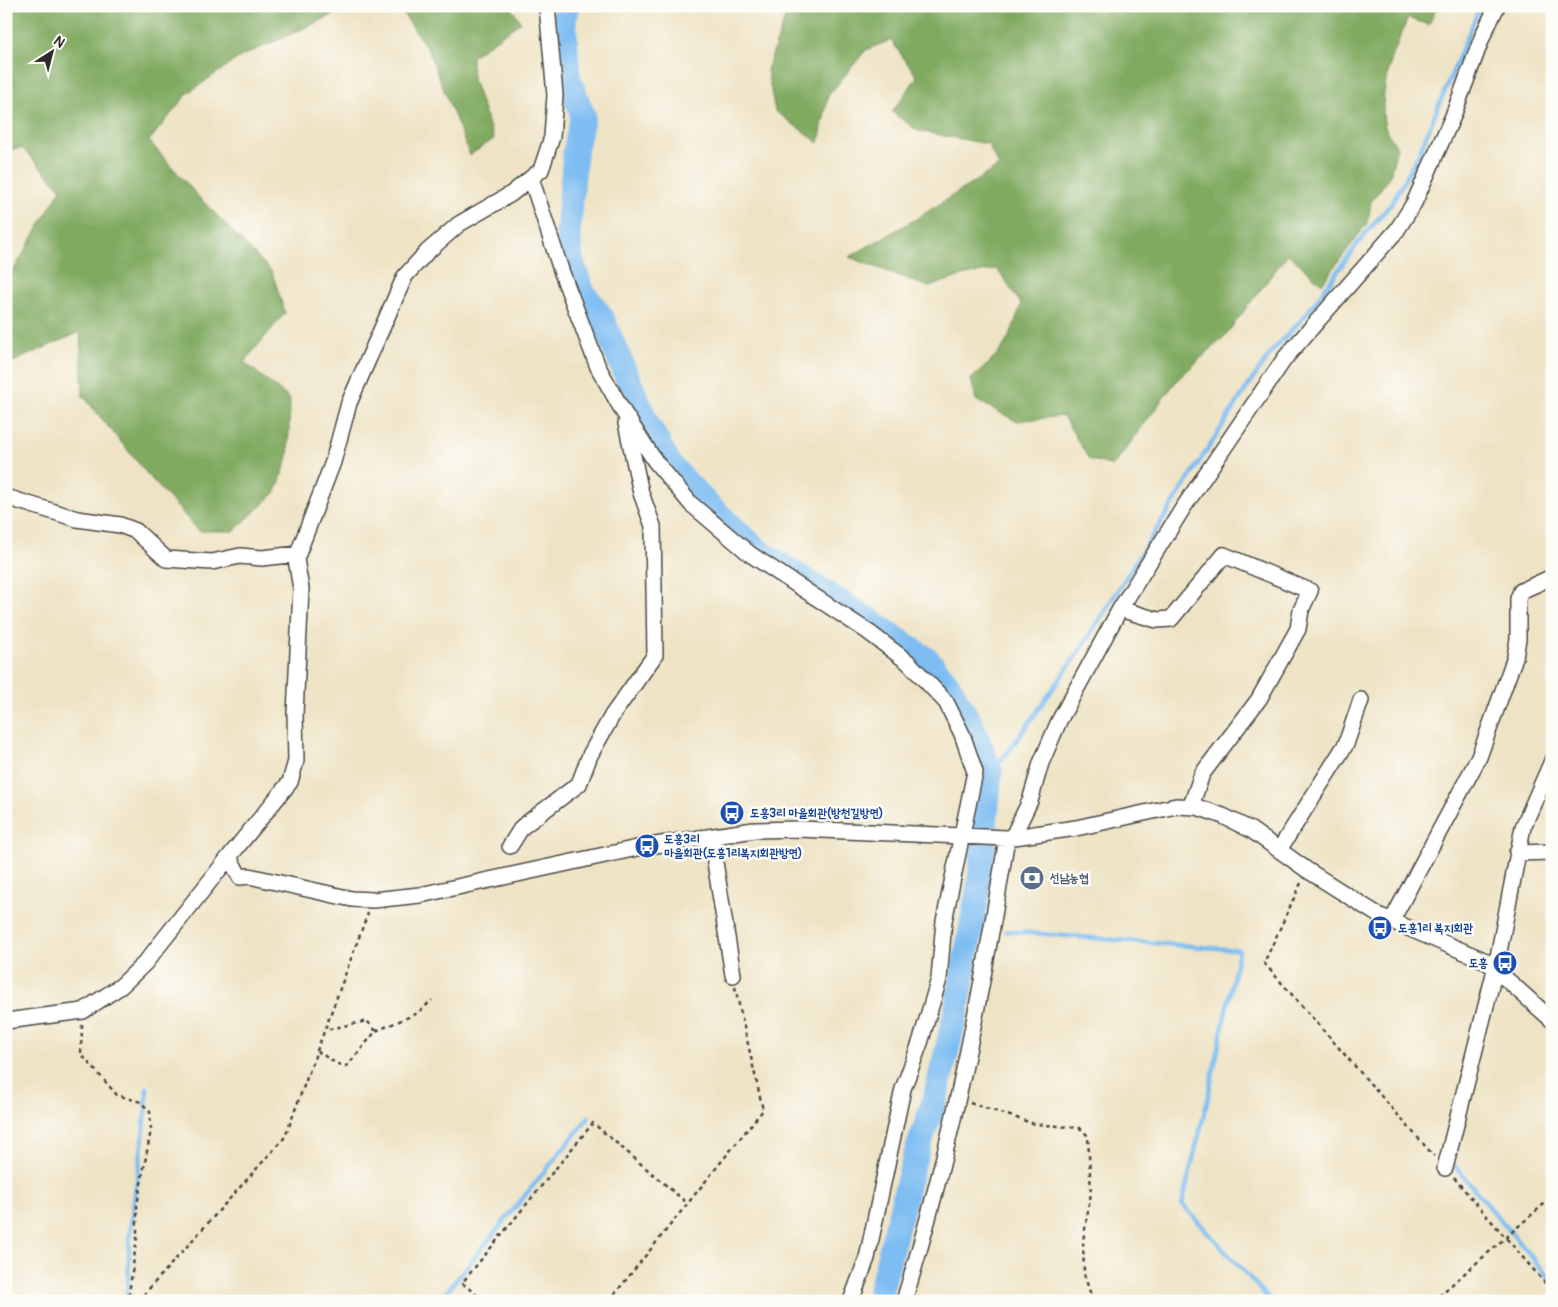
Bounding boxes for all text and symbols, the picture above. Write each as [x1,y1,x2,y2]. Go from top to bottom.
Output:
north arrow [28,28,78,78]
text: N [51,32,68,52]
bus stop icon: 도흥3리 마을회관(방천길방면) [719,800,745,826]
place label: 도흥3리 마을회관(방천길방면) [750,806,883,821]
place label: 도흥3리 마을회관(도흥1리복지회관방면) [664,832,802,861]
bus stop icon: 도흥3리 마을회관(도흥1리복지회관방면) [634,833,660,859]
bank icon: 선남농협 [1019,865,1045,891]
place label: 선남농협 [1050,871,1089,886]
bus stop icon: 도흥1리 복지회관 [1367,915,1393,941]
place label: 도흥1리 복지회관 [1398,921,1473,936]
bus stop icon: 도흥 [1492,950,1518,976]
place label: 도흥 [1469,956,1488,971]

